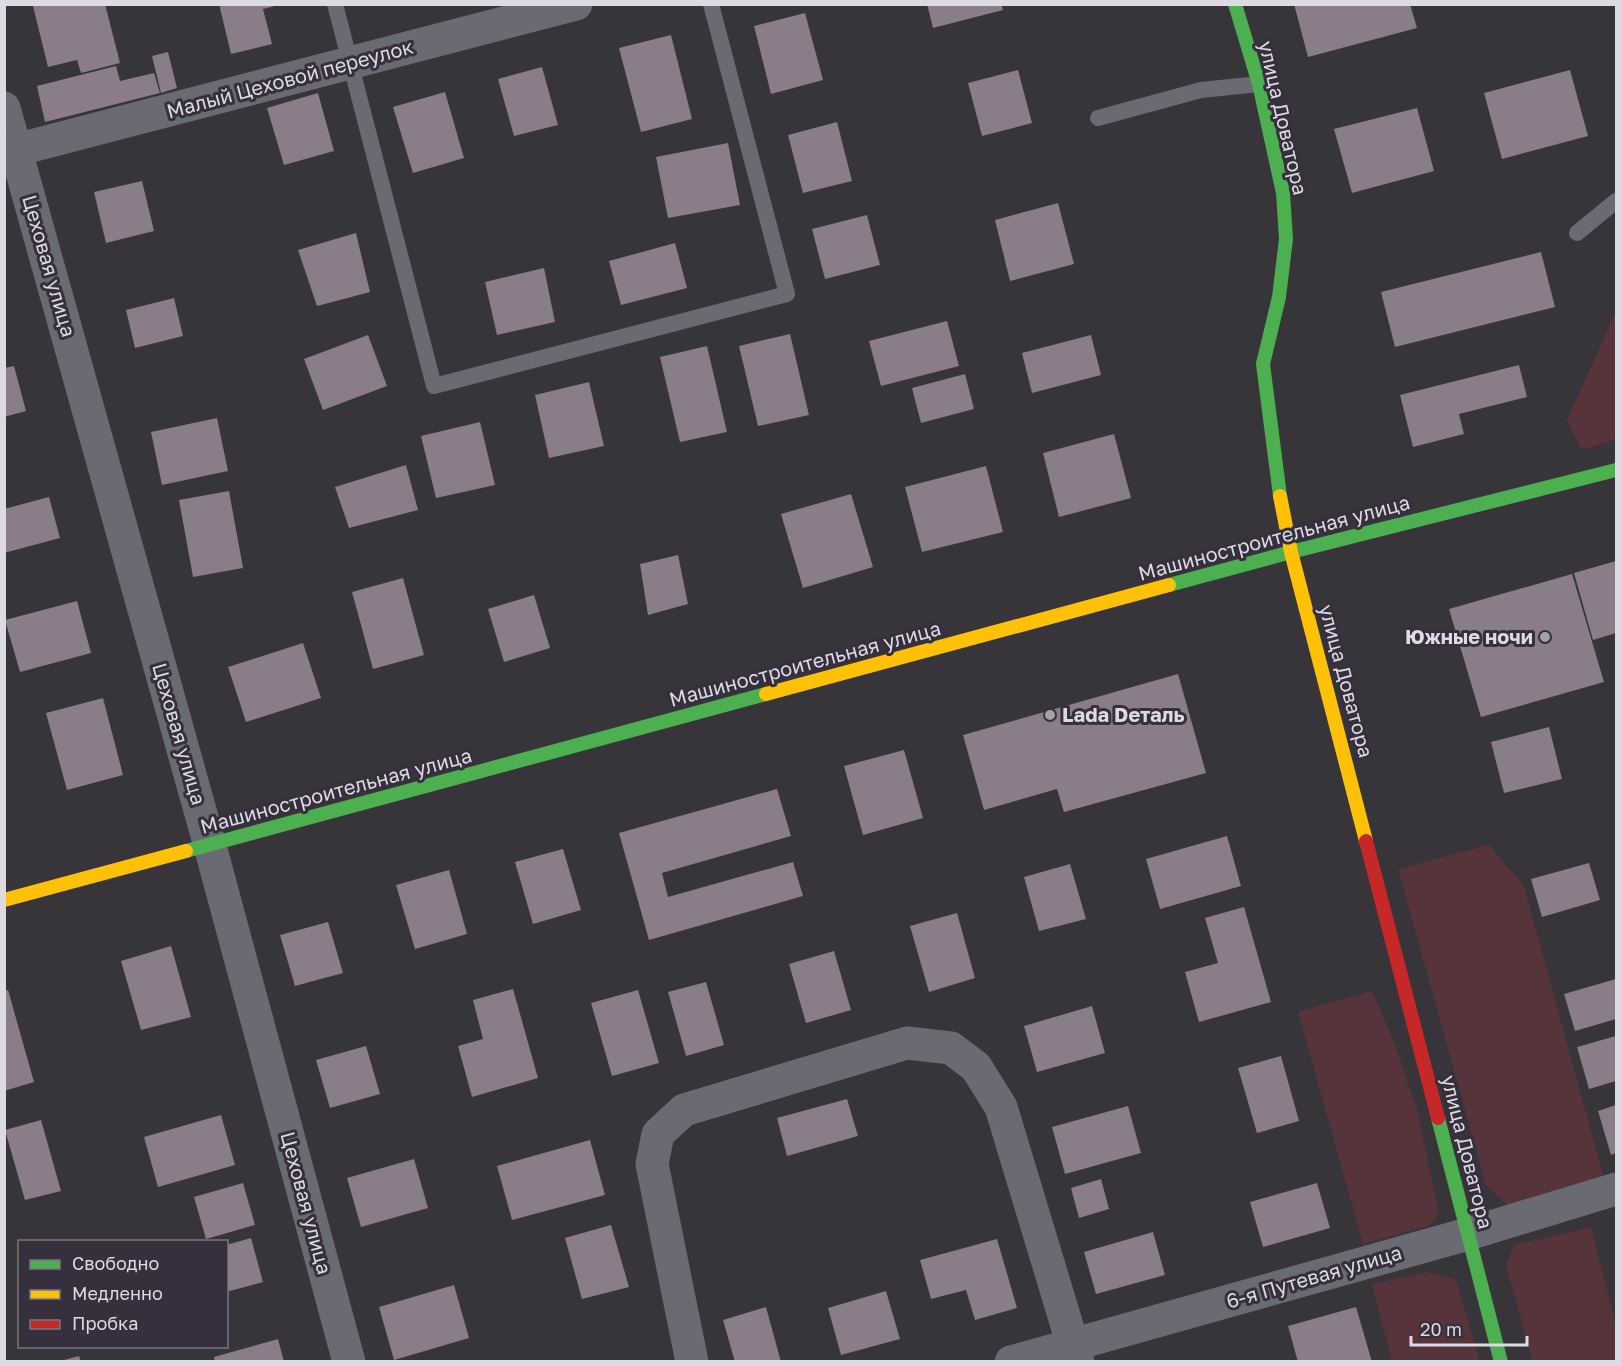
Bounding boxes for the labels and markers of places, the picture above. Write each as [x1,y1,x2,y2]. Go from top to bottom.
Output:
place label: Южные ночи [1405,624,1533,648]
marker: Южные ночи [1538,630,1552,644]
place label: Lada Dеталь [1062,702,1184,726]
marker: Lada Dеталь [1043,708,1057,722]

